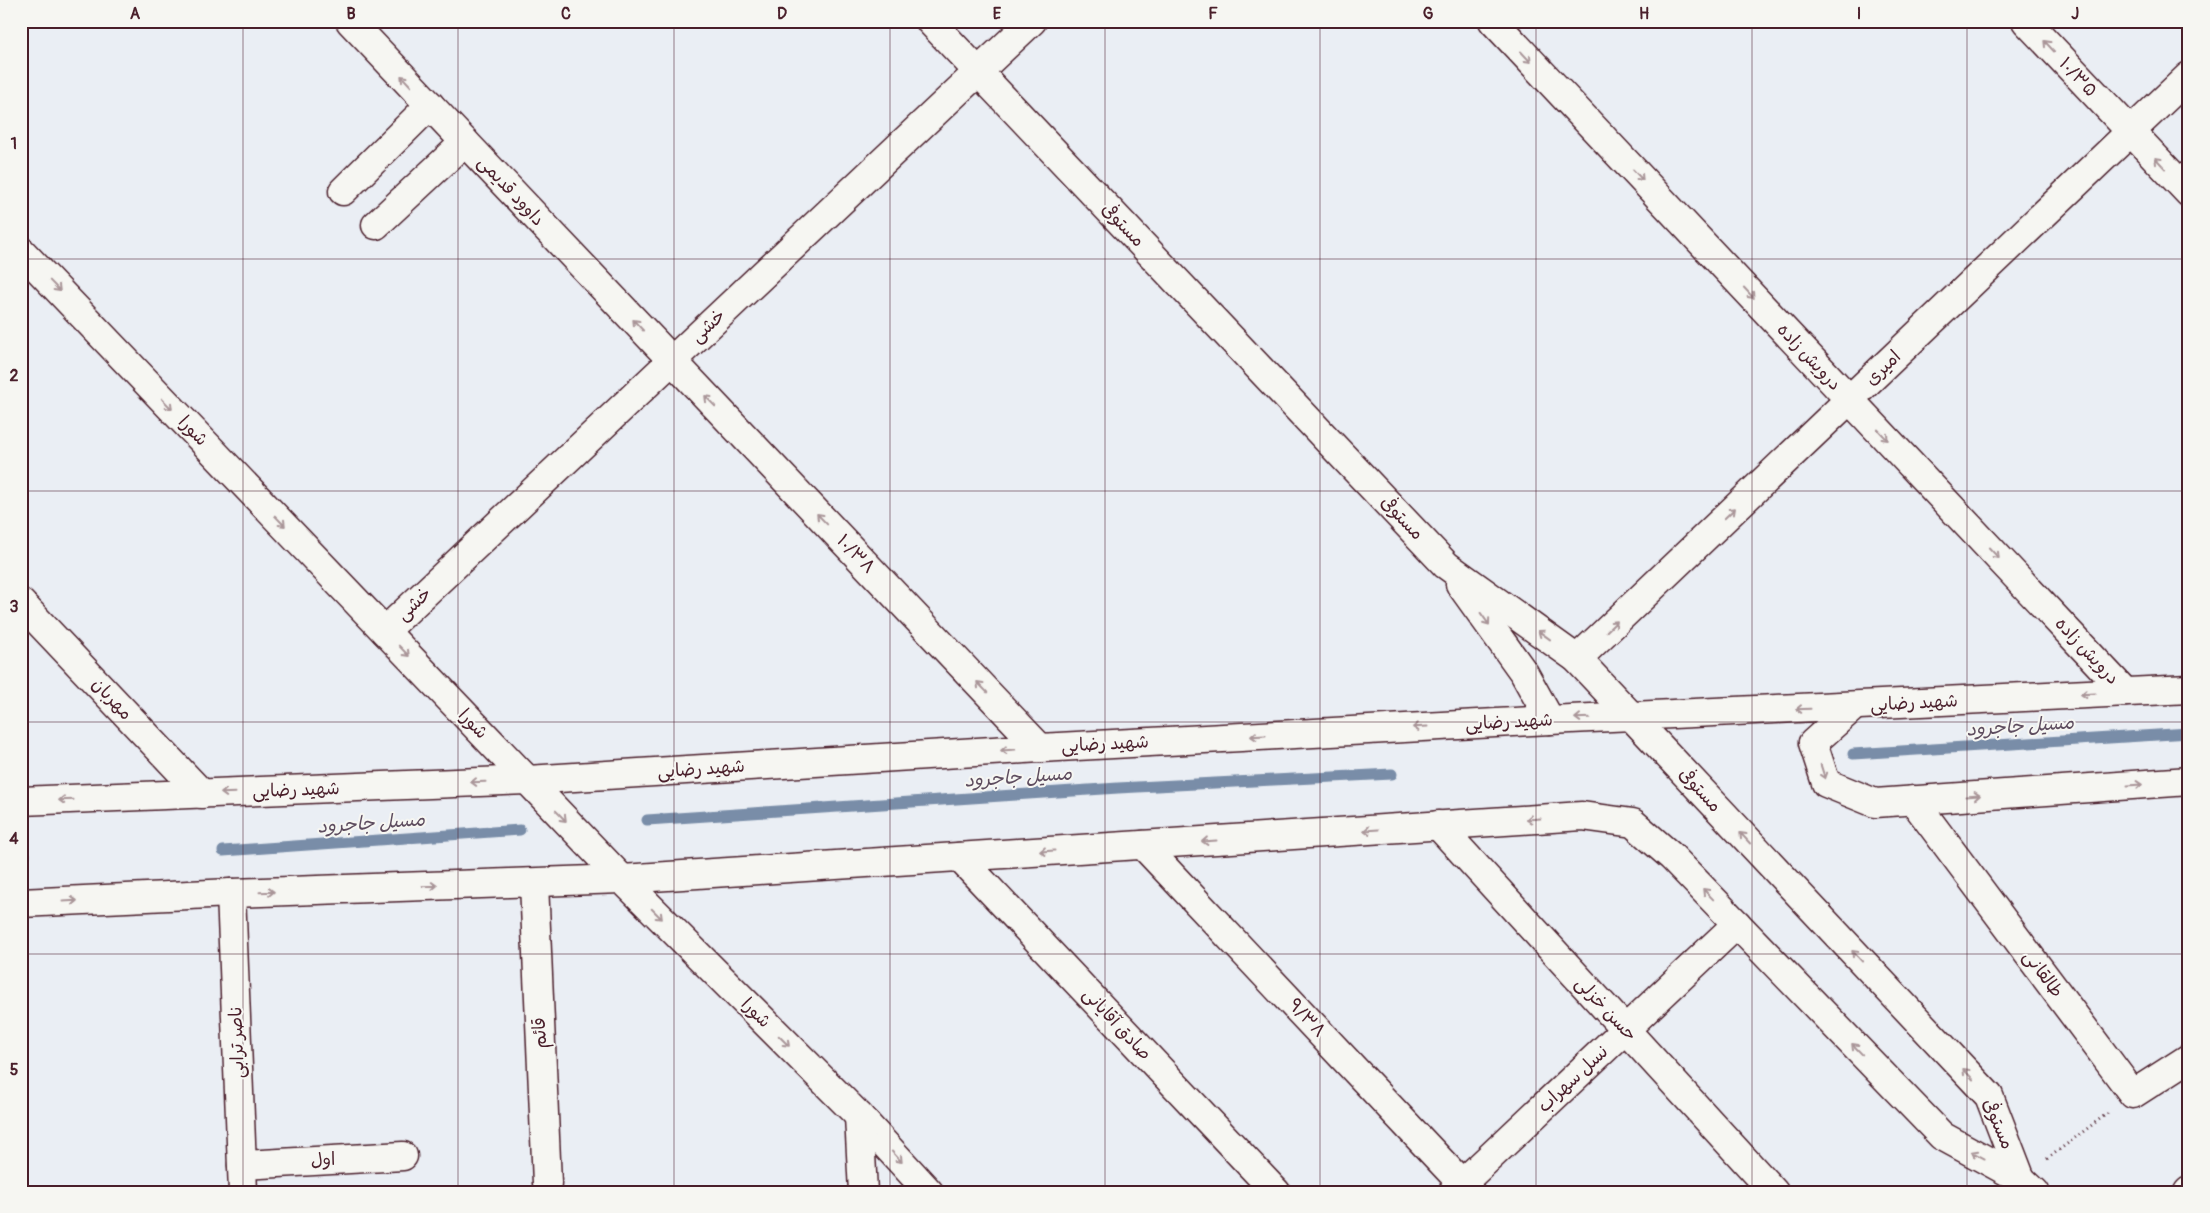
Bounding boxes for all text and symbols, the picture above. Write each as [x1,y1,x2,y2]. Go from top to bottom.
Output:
text: A [130,4,141,24]
text: B [346,4,356,24]
text: C [561,4,571,24]
text: D [777,4,787,24]
text: E [993,4,1002,24]
text: F [1208,4,1218,24]
text: G [1423,4,1434,24]
text: H [1639,4,1649,24]
text: I [1857,4,1861,24]
text: J [2071,4,2079,24]
one-way arrow [2043,39,2055,52]
one-way arrow [1520,50,1532,63]
street label: ۱۰/۳۵ [2054,52,2102,102]
one-way arrow [400,74,412,87]
text: 1 [11,134,17,154]
street label: داوود قدیمی [473,151,549,231]
one-way arrow [2154,156,2166,169]
one-way arrow [1632,169,1644,181]
street label: مستوفی [1096,197,1150,252]
one-way arrow [49,280,61,293]
one-way arrow [1743,287,1755,299]
street label: خشی [686,304,730,348]
street label: درویش زاده [1772,318,1846,396]
one-way arrow [632,319,644,332]
street label: امیری [1860,345,1906,391]
text: 2 [10,366,19,386]
one-way arrow [704,395,716,407]
one-way arrow [161,397,173,410]
street label: شورا [173,411,213,451]
one-way arrow [1877,429,1889,441]
street label: مستوفی [1375,490,1429,545]
one-way arrow [1724,507,1736,519]
one-way arrow [816,512,828,525]
one-way arrow [274,515,286,528]
street label: ۱۰/۳۸ [832,529,880,579]
one-way arrow [1988,547,2000,560]
street label: خشی [392,582,436,626]
text: 3 [10,597,19,617]
one-way arrow [1480,611,1490,625]
street label: درویش زاده [2050,612,2124,690]
one-way arrow [1606,620,1619,632]
one-way arrow [1538,630,1551,641]
one-way arrow [398,645,410,658]
street label: مهربان [87,673,137,725]
one-way arrow [976,681,988,694]
street label: شهید رضایی [1870,689,1958,717]
one-way arrow [2080,690,2096,699]
street label: شورا [453,704,493,744]
one-way arrow [1795,704,1811,713]
street label: شهید رضایی [1465,708,1553,736]
water label: مسیل جاجرود [1965,710,2075,742]
one-way arrow [1574,714,1590,723]
one-way arrow [1412,722,1428,731]
street label: شهید رضایی [1061,730,1149,758]
one-way arrow [1250,731,1266,740]
one-way arrow [1000,746,1016,755]
street label: شهید رضایی [656,754,746,784]
water label: مسیل جاجرود [963,761,1073,793]
street label: مستوفی [1674,762,1727,817]
one-way arrow [1819,763,1828,779]
street label: شهید رضایی [252,777,340,803]
one-way arrow [471,778,487,787]
one-way arrow [2127,780,2143,789]
one-way arrow [221,788,237,797]
one-way arrow [1965,791,1981,800]
one-way arrow [58,795,74,804]
water label: مسیل جاجرود [316,807,426,839]
one-way arrow [555,809,567,822]
one-way arrow [1526,815,1542,824]
one-way arrow [1363,825,1379,834]
text: 4 [9,829,19,849]
one-way arrow [1739,831,1751,844]
one-way arrow [1201,836,1217,845]
one-way arrow [1039,847,1055,856]
one-way arrow [421,881,437,891]
one-way arrow [259,887,275,896]
one-way arrow [1702,888,1714,901]
one-way arrow [62,896,78,905]
one-way arrow [650,908,663,920]
street label: طالقانی [2018,946,2068,1002]
one-way arrow [1851,950,1863,962]
street label: حسن خزلی [1570,972,1642,1046]
street label: صادق آقایانی [1078,983,1156,1065]
street label: شورا [736,993,776,1033]
street label: ۹/۳۸ [1283,994,1331,1042]
street label: ناصر ترابی [224,1005,250,1079]
street label: قائم [528,1017,554,1049]
one-way arrow [778,1035,790,1047]
street label: نسل سهراب [1533,1040,1613,1118]
one-way arrow [1851,1042,1863,1055]
text: 5 [10,1060,19,1080]
one-way arrow [1962,1068,1974,1080]
street label: مستوفی [1977,1095,2020,1153]
street label: اول [310,1148,336,1172]
one-way arrow [1971,1150,1986,1160]
one-way arrow [892,1151,903,1164]

